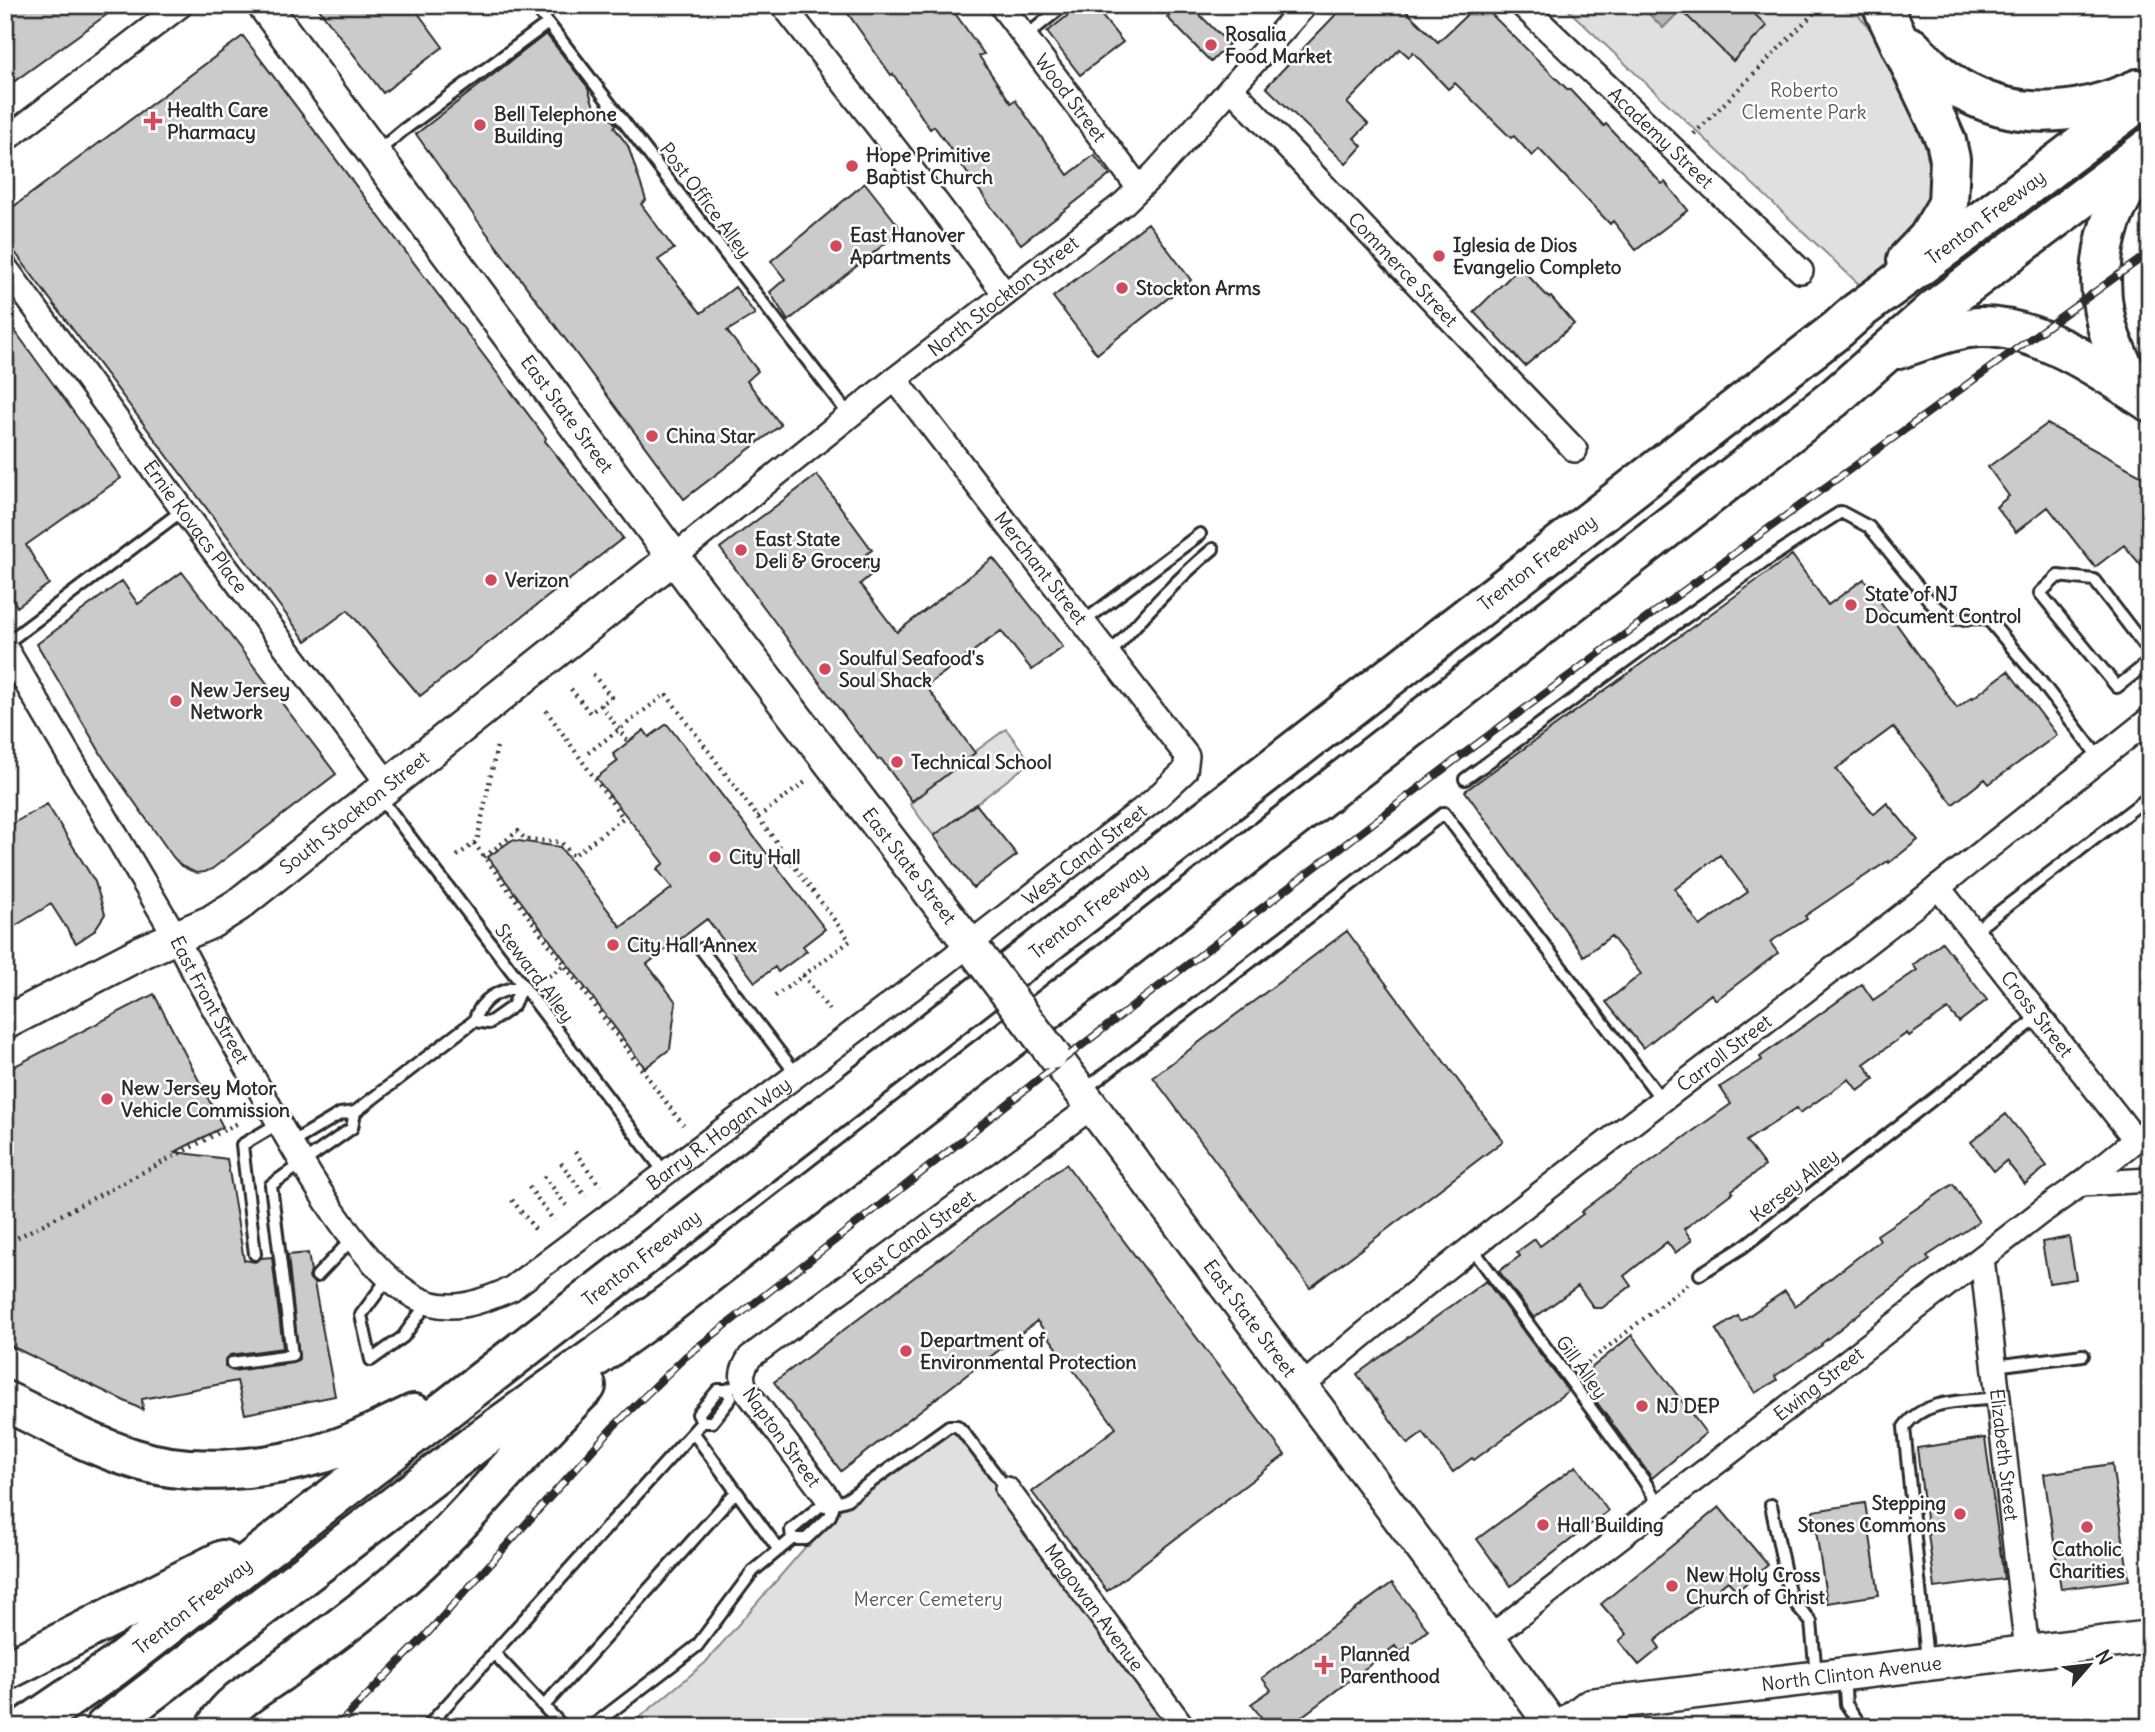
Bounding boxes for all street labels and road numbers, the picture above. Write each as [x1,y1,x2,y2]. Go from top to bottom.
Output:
street label: Wood Street [1030,49,1112,147]
street label: Academy Street [1603,82,1719,193]
street label: Post Office Alley [655,137,757,263]
street label: Trenton Freeway [1921,164,2050,270]
street label: Commerce Street [1343,207,1463,332]
street label: North Stockton Street [923,231,1083,361]
street label: East State Street [516,350,619,477]
street label: Ernie Kovacs Place [138,455,253,598]
street label: Merchant Street [989,507,1093,629]
street label: Trenton Freeway [1473,509,1601,616]
street label: South Stockton Street [275,745,434,879]
street label: West Canal Street [1017,799,1151,911]
street label: East State Street [857,803,962,929]
street label: Trenton Freeway [1024,857,1153,964]
street label: Steward Alley [490,919,580,1027]
street label: East Front Street [165,932,255,1068]
street label: Cross Street [1996,966,2078,1062]
street label: Carroll Street [1672,1009,1776,1097]
street label: Barry R. Hogan Way [642,1072,795,1195]
street label: Kersey Alley [1745,1143,1843,1227]
street label: East Canal Street [848,1184,980,1290]
street label: Trenton Freeway [577,1204,705,1311]
street label: East State Street [1198,1255,1302,1382]
street label: Gill Alley [1551,1331,1613,1403]
street label: Ewing Street [1769,1342,1868,1426]
street label: Napton Street [738,1382,826,1492]
street label: Elizabeth Street [1985,1387,2024,1522]
street label: Magowan Avenue [1039,1539,1149,1676]
street label: Trenton Freeway [128,1552,257,1660]
street label: North Clinton Avenue [1760,1650,1943,1696]

